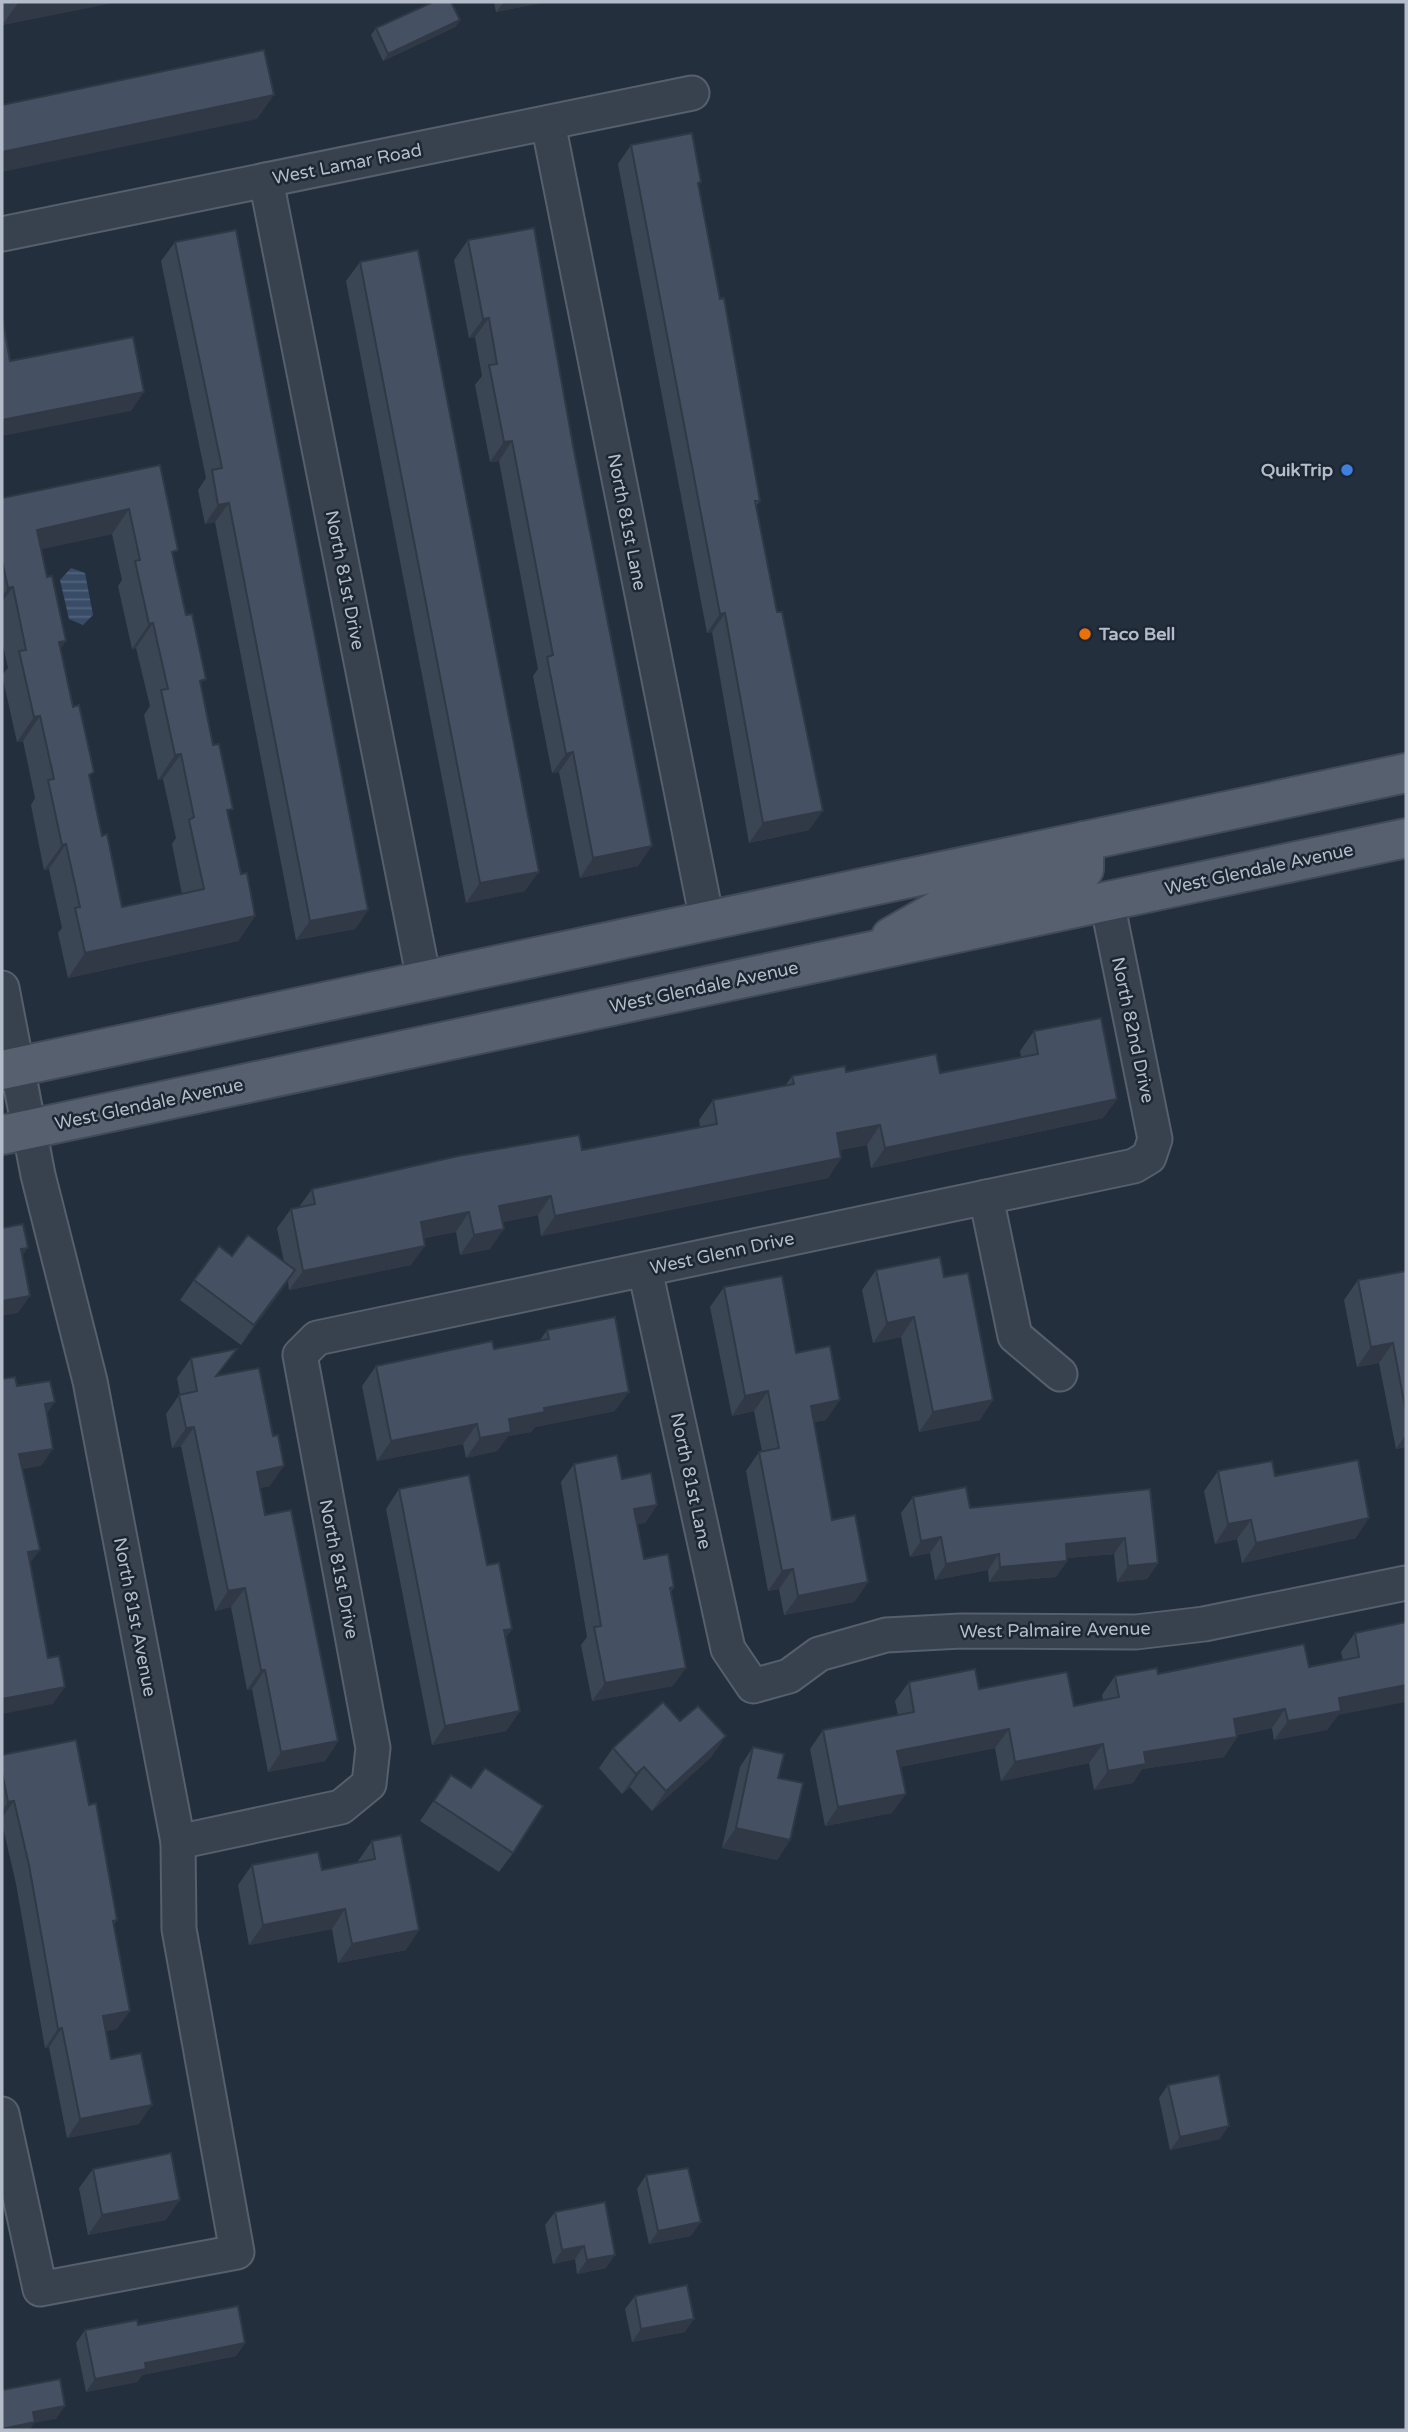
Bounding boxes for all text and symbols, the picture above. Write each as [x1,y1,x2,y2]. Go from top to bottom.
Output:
street label: West Lamar Road [270,139,424,189]
street label: North 81st Lane [603,452,651,592]
place label: QuikTrip [1261,459,1333,481]
marker: QuikTrip [1339,462,1355,478]
street label: North 81st Drive [321,508,369,652]
place label: Taco Bell [1098,623,1175,645]
marker: Taco Bell [1077,626,1093,642]
street label: West Glendale Avenue [1163,838,1355,900]
street label: North 82nd Drive [1107,955,1159,1105]
street label: West Glendale Avenue [608,956,800,1018]
street label: West Glendale Avenue [53,1073,245,1135]
street label: West Glenn Drive [648,1227,796,1279]
street label: North 81st Lane [666,1411,716,1551]
street label: North 81st Drive [315,1497,363,1641]
street label: North 81st Avenue [109,1536,161,1698]
street label: West Palmaire Avenue [959,1617,1151,1643]

